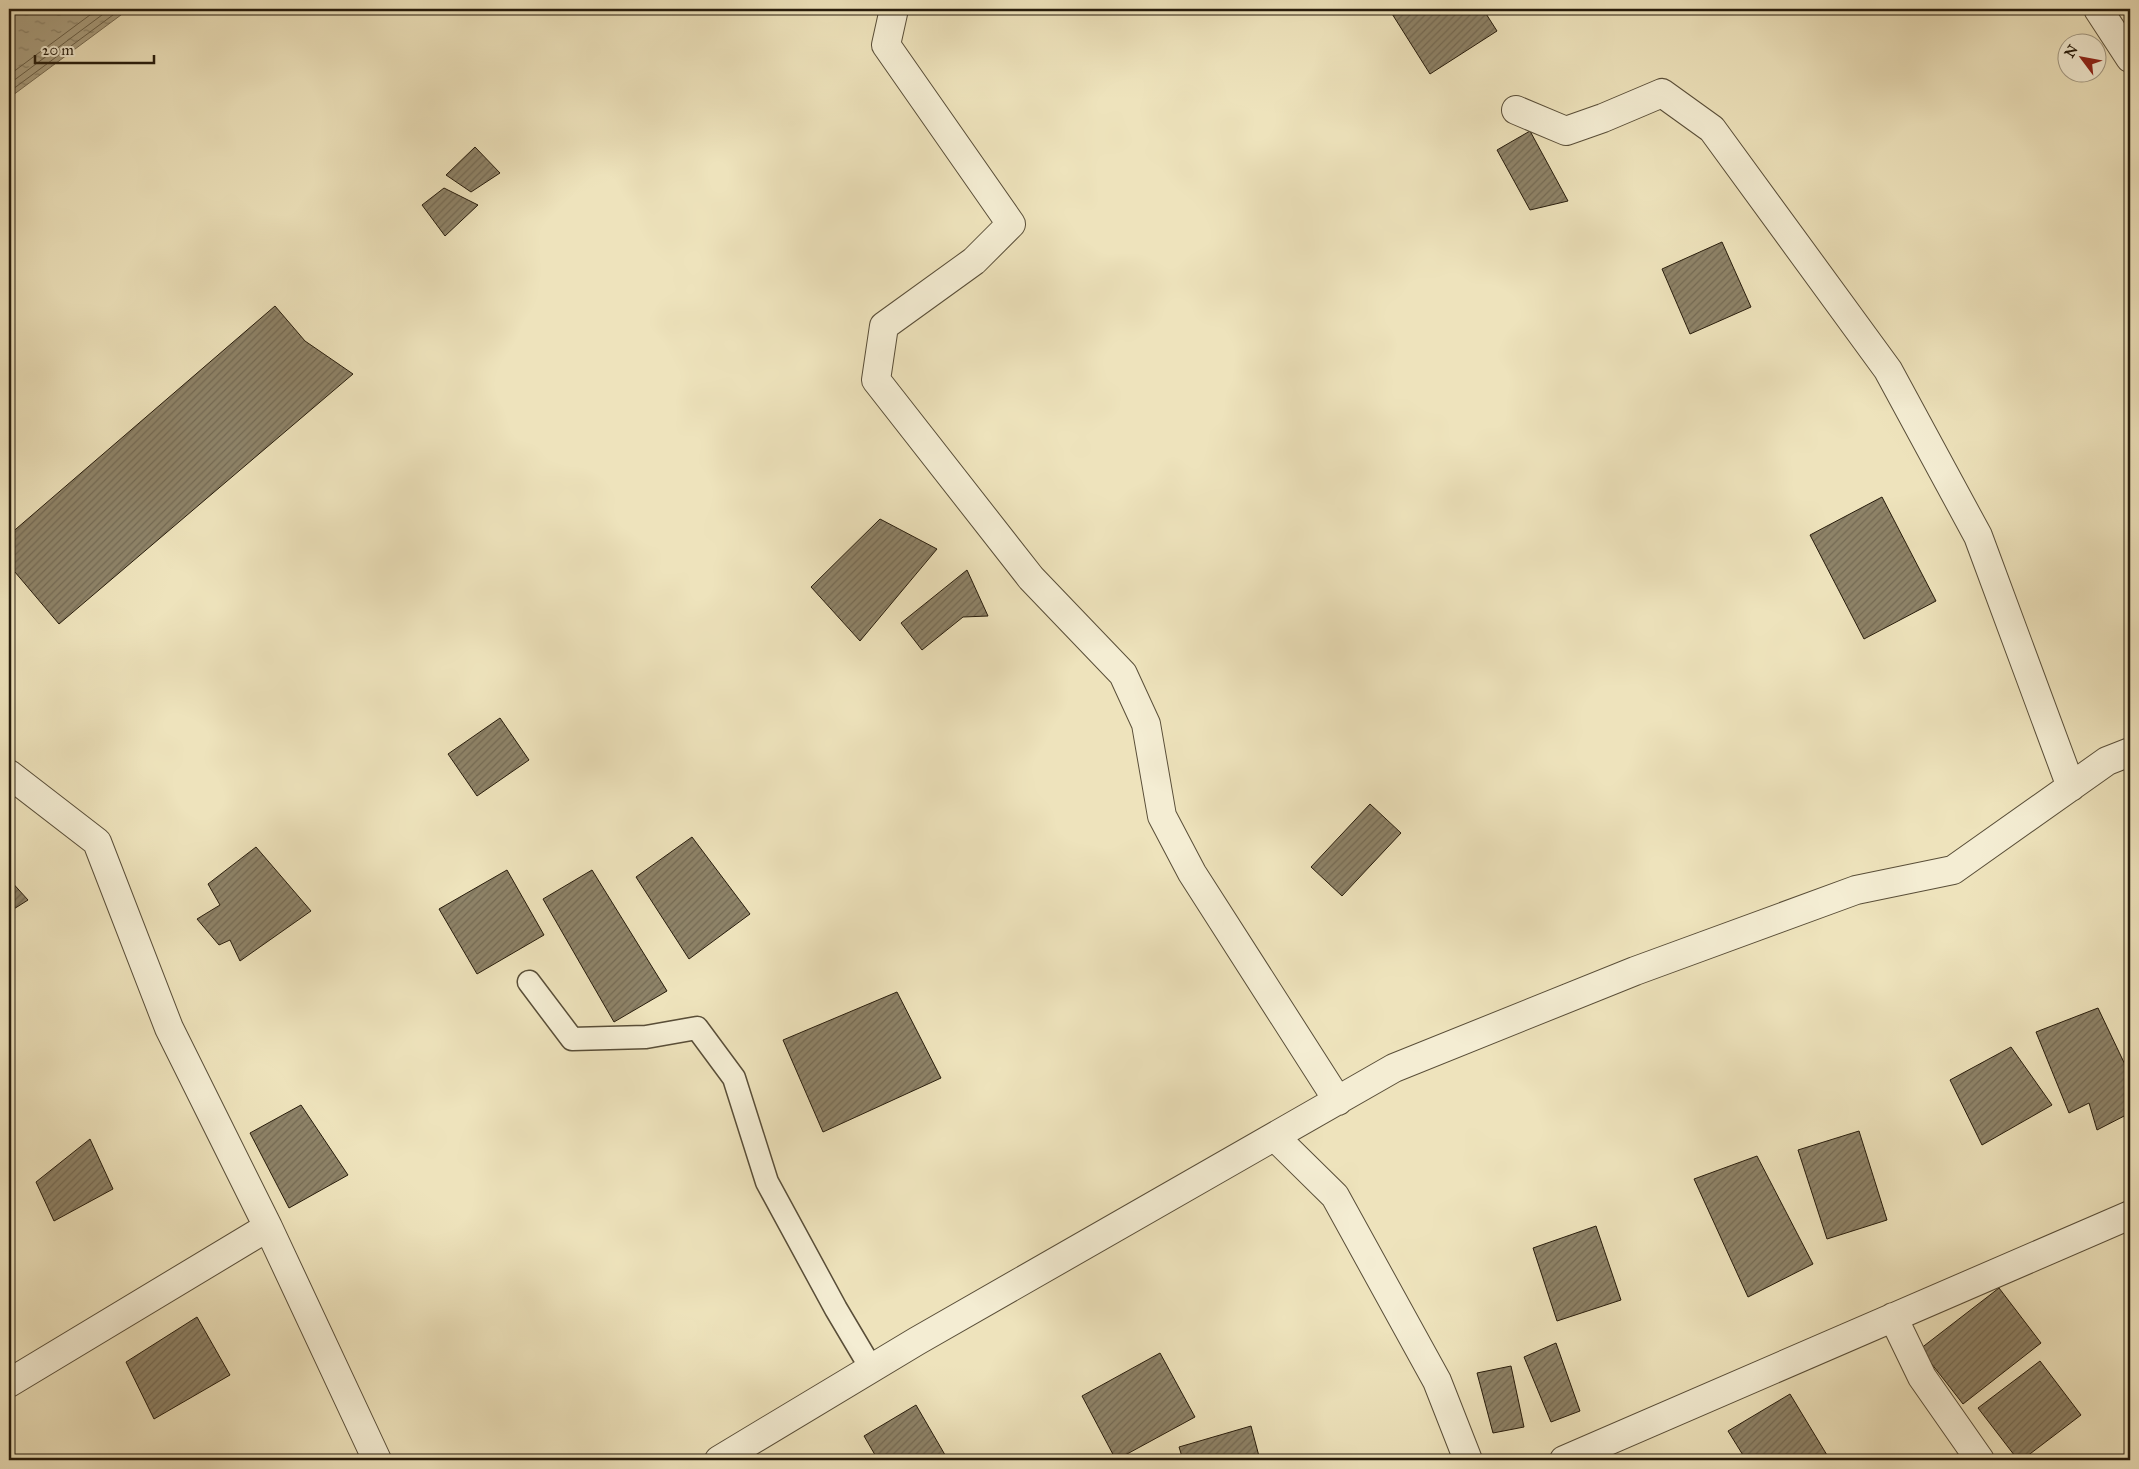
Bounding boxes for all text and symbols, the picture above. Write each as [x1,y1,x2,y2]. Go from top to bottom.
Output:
scale bar [35,32,154,64]
north arrow [2056,32,2106,82]
text: 20 m [42,41,74,59]
text: N [2061,42,2082,61]

